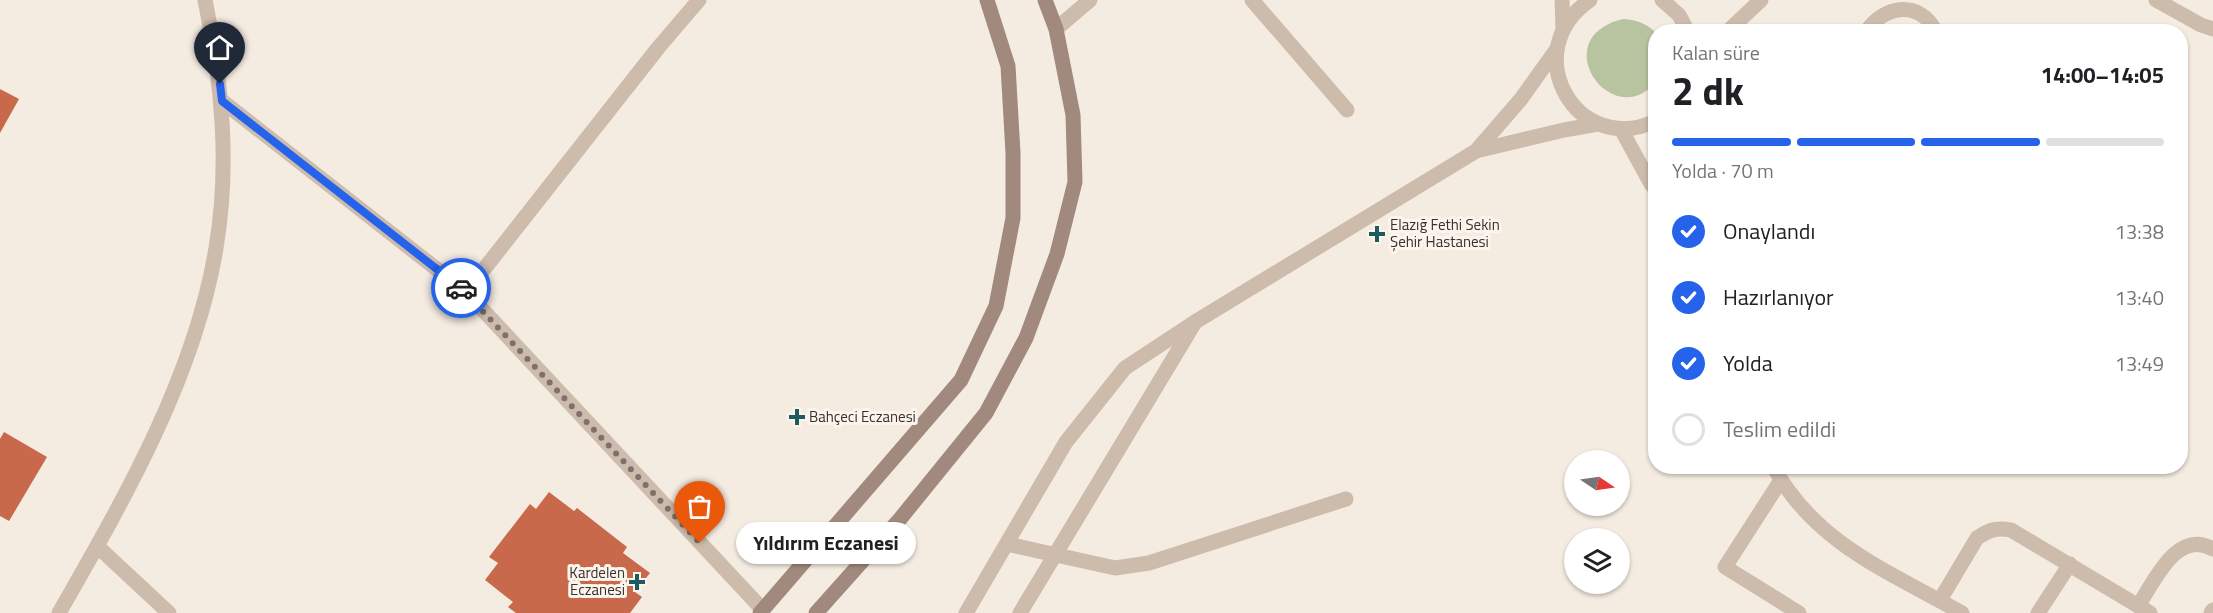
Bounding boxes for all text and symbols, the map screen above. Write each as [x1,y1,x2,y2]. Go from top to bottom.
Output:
pin [194,22,245,84]
icon: home [203,31,236,64]
text: Kalan süre [1672,37,1760,68]
text: 14:00–14:05 [2041,58,2164,92]
text: 2 dk [1672,61,1744,120]
text: Yolda · 70 m [1672,155,1774,186]
place label: Elazığ Fethi Sekin Şehir Hastanesi [1390,213,1500,253]
text: Onaylandı [1723,214,1815,248]
icon: check [1672,215,1705,248]
text: 13:38 [2115,216,2164,247]
marker: Elazığ Fethi Sekin Şehir Hastanesi [1368,225,1386,243]
courier [431,258,491,318]
icon: car [445,272,478,305]
text: Hazırlanıyor [1723,280,1834,314]
icon: check [1672,281,1705,314]
text: 13:40 [2115,282,2164,313]
text: Yolda [1723,346,1773,380]
icon: check [1672,347,1705,380]
text: 13:49 [2115,348,2164,379]
place label: Bahçeci Eczanesi [809,405,916,428]
marker: Bahçeci Eczanesi [790,410,804,424]
text: Teslim edildi [1723,412,1836,446]
north arrow [1564,450,1630,516]
map controls [1564,450,1630,594]
pin [674,481,725,543]
icon: bag [683,490,716,523]
callout: Yıldırım Eczanesi [736,522,916,564]
text: Yıldırım Eczanesi [753,527,899,558]
button: layers [1564,528,1630,594]
place label: Kardelen Eczanesi [569,561,625,601]
marker: Kardelen Eczanesi [630,575,644,589]

